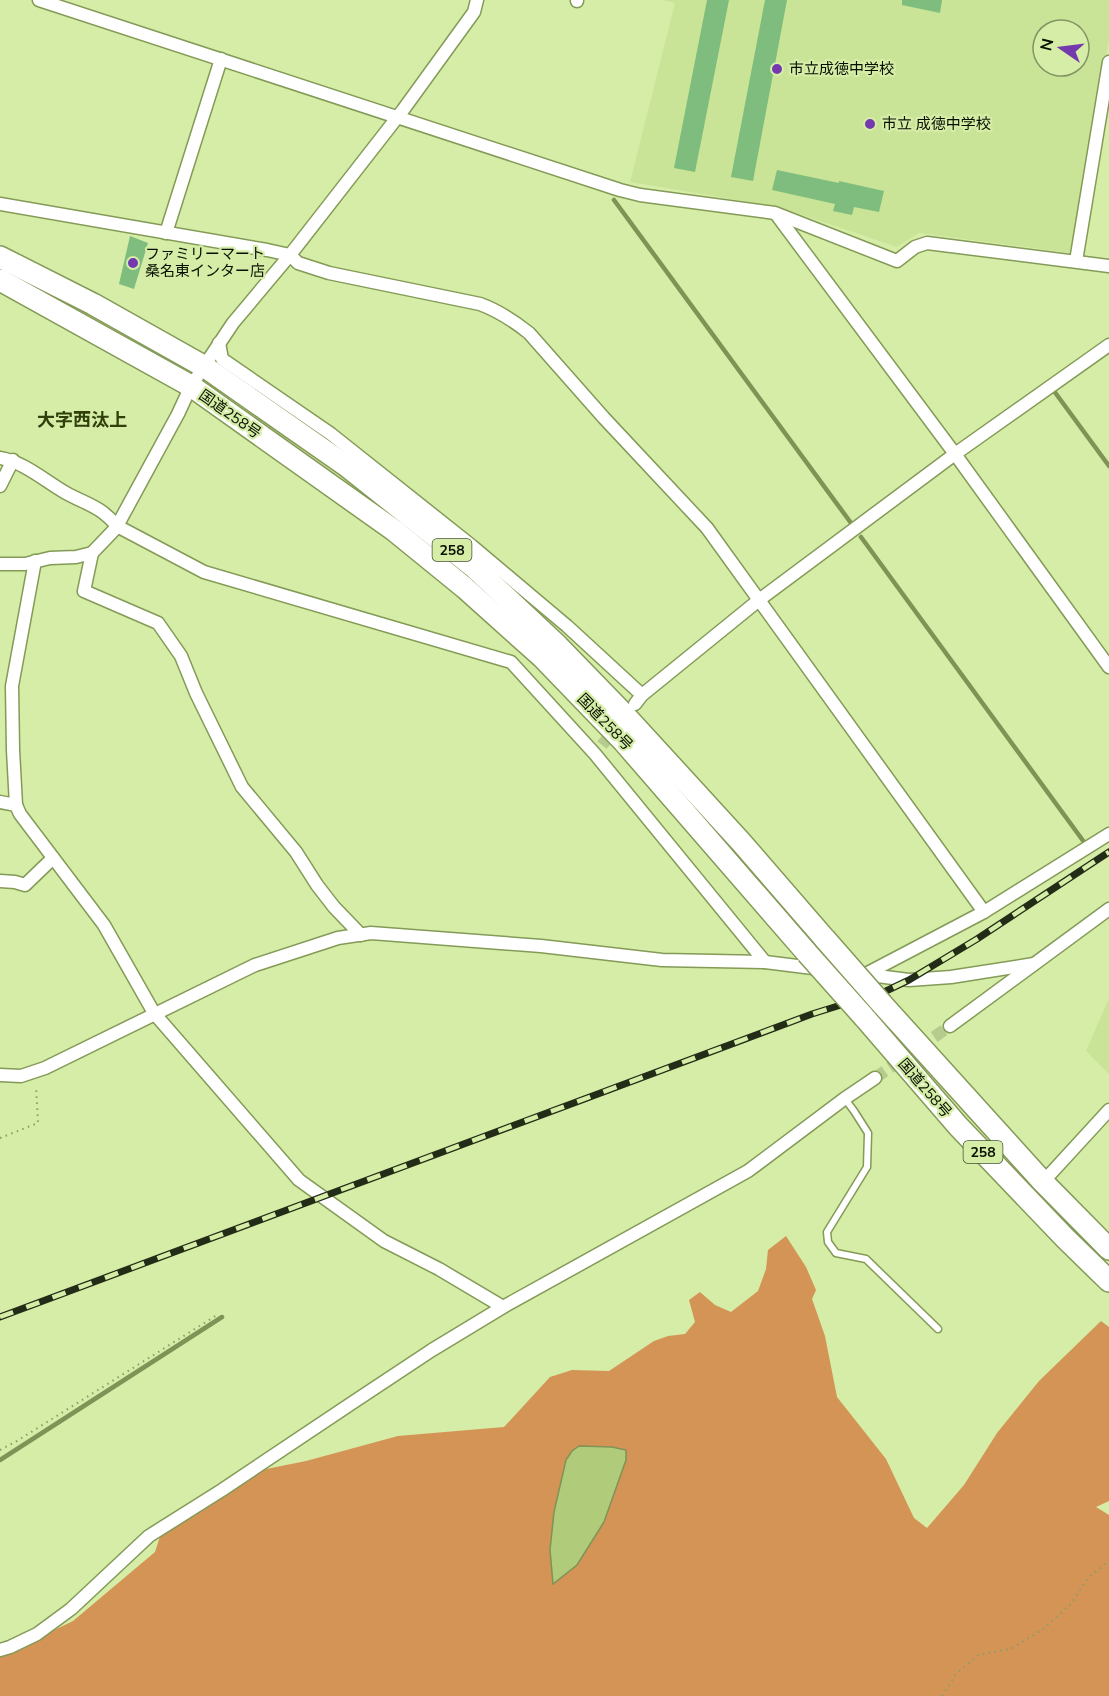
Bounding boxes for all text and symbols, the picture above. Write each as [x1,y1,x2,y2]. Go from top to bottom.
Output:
north arrow [1031,18,1091,78]
text: N [1035,36,1060,53]
place label: 市立成徳中学校 [789,59,894,79]
marker: 市立成徳中学校 [770,62,784,76]
place label: 市立 成徳中学校 [882,114,991,134]
marker: 市立 成徳中学校 [863,117,877,131]
place label: ファミリーマート 桑名東インター店 [145,244,265,281]
marker: ファミリーマート 桑名東インター店 [126,256,140,270]
street label: 国道258号 [195,385,265,443]
district label: 大字西汰上 [37,408,127,432]
road number: 258 [432,539,472,561]
street label: 国道258号 [573,689,637,755]
street label: 国道258号 [894,1054,956,1122]
road number: 258 [964,1141,1002,1163]

